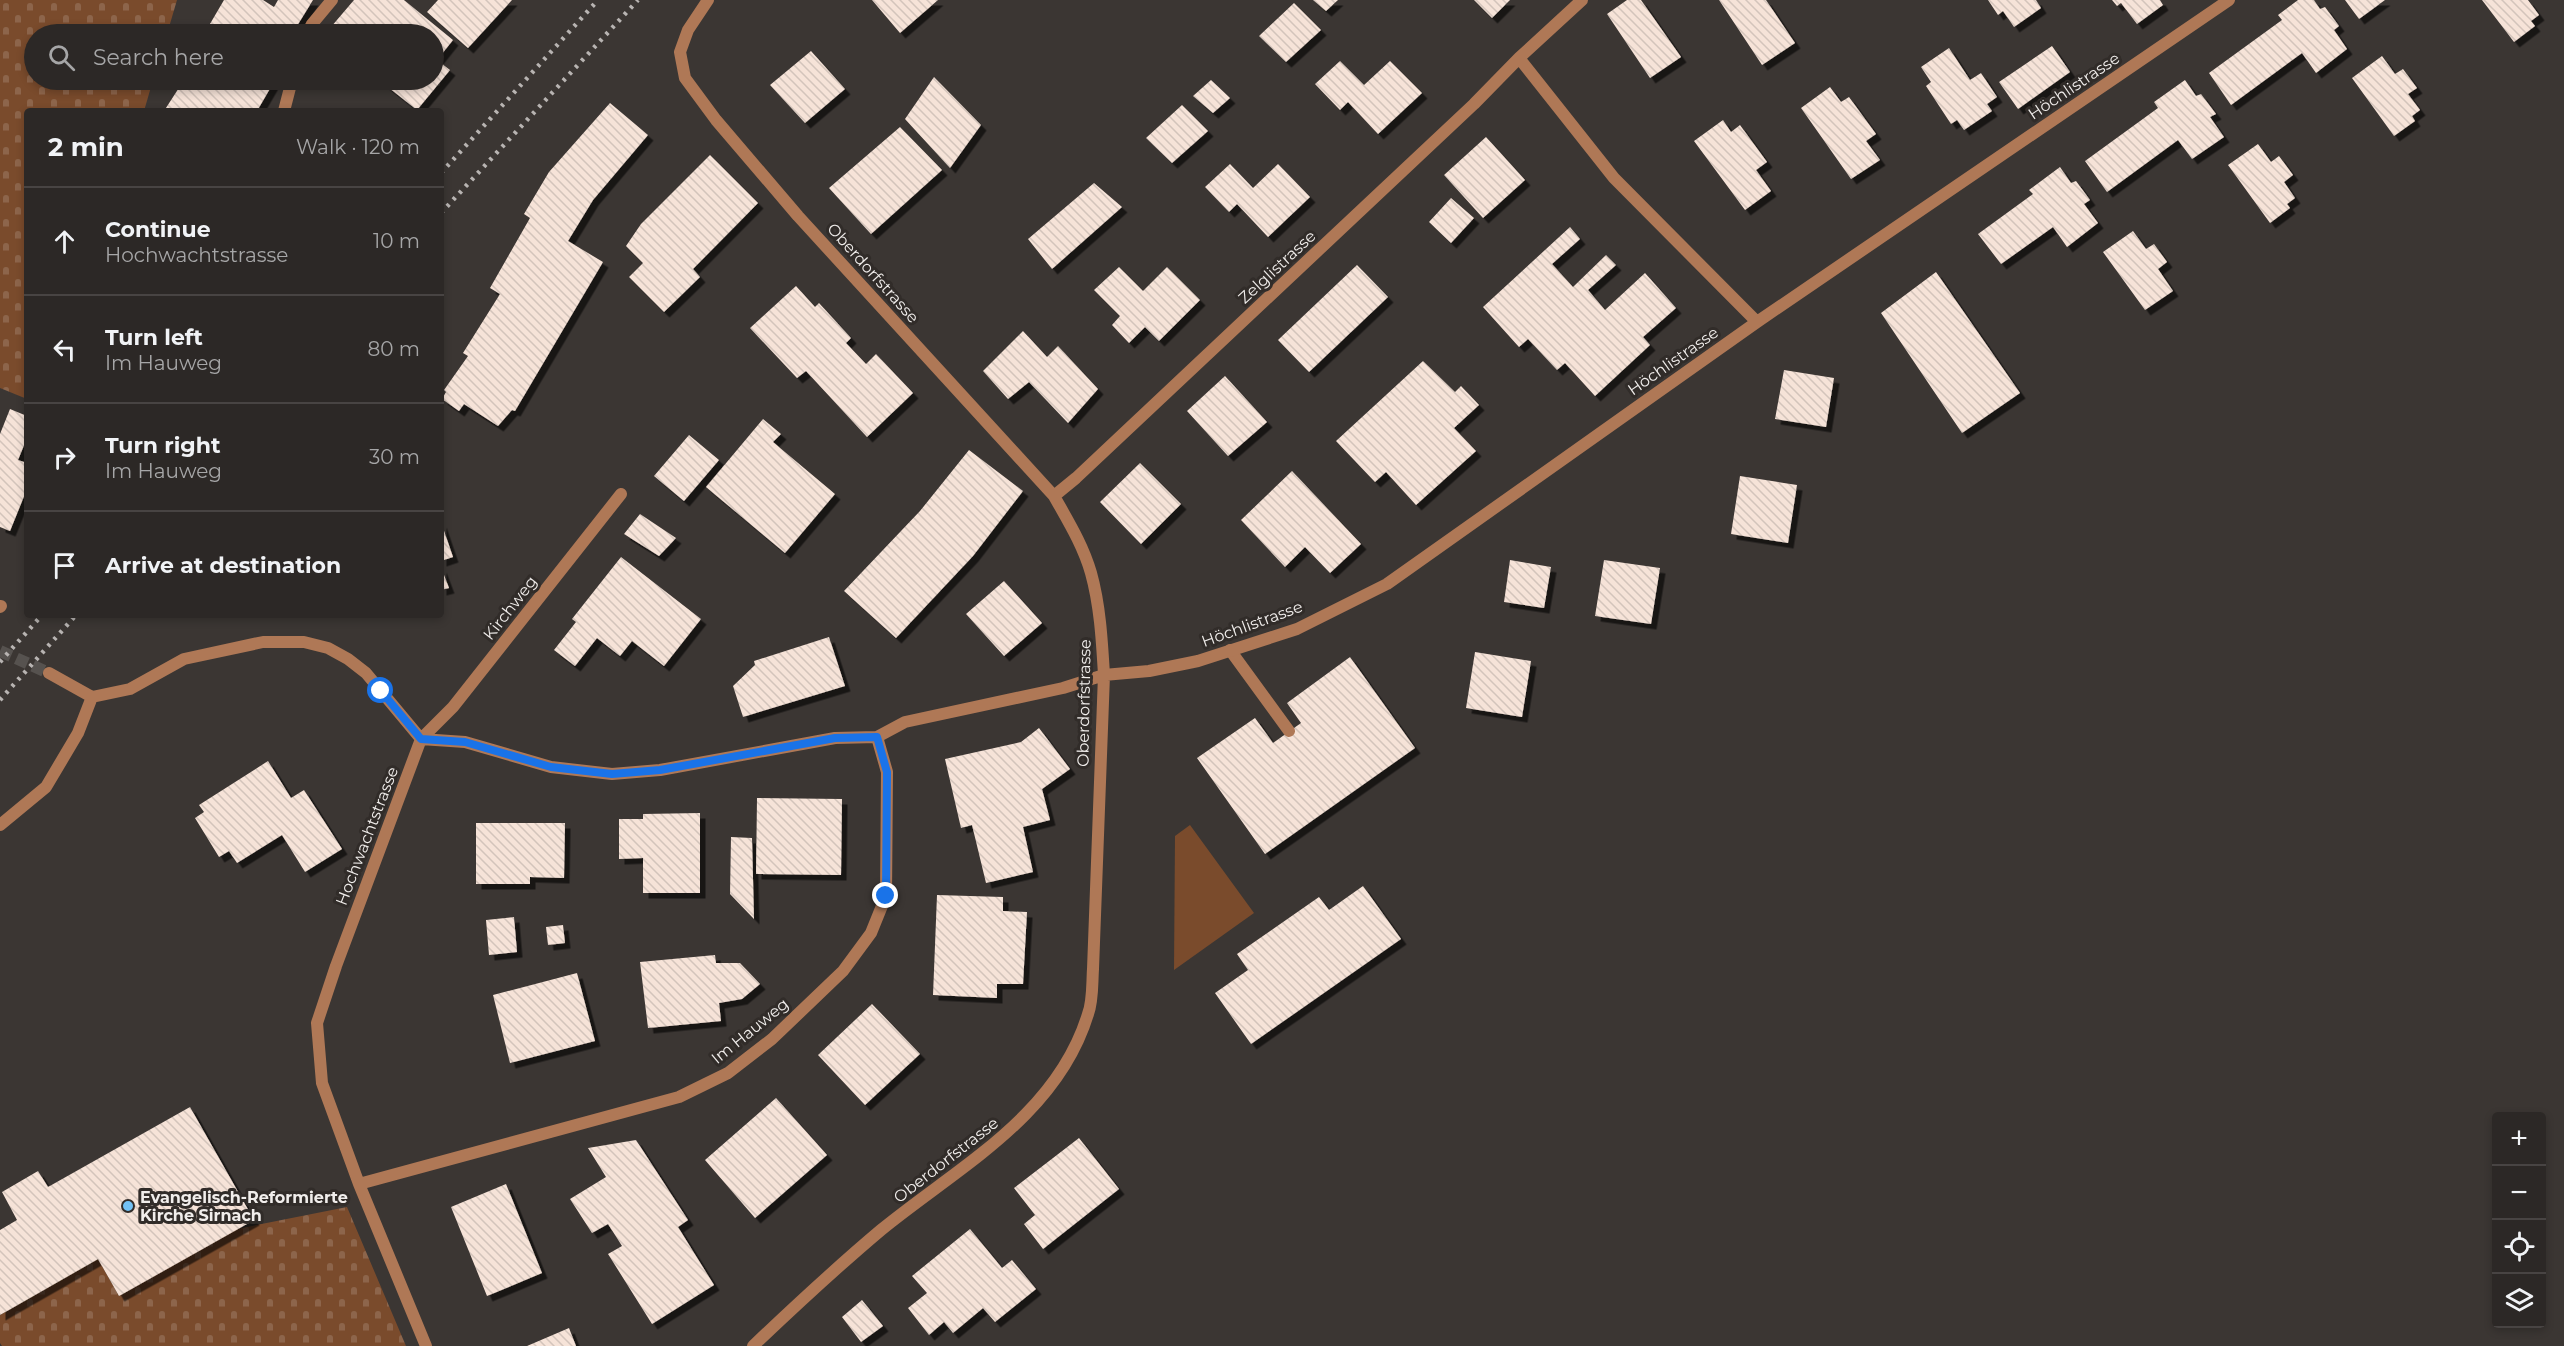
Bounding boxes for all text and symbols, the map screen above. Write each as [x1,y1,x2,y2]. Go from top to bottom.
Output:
search box [24,24,444,90]
icon: search [45,41,78,74]
text: Search here [93,44,224,71]
street label: Höchlistrasse [2025,48,2123,124]
text: 2 min [48,131,124,163]
text: Walk · 120 m [296,135,420,159]
text: Continue [105,216,211,243]
street label: Oberdorfstrasse [823,219,923,327]
icon: ahead [48,225,81,258]
street label: Zelglistrasse [1234,226,1320,308]
text: 10 m [373,229,420,253]
text: Hochwachtstrasse [105,243,288,267]
street label: Höchlistrasse [1624,323,1722,399]
text: Turn left [105,324,203,351]
icon: left [48,333,81,366]
text: 80 m [368,337,420,361]
text: Im Hauweg [105,351,222,375]
text: Turn right [105,432,220,459]
icon: right [48,441,81,474]
text: 30 m [369,445,420,469]
text: Im Hauweg [105,459,222,483]
icon: arrive [48,549,81,582]
text: Arrive at destination [105,552,341,579]
street label: Kirchweg [479,572,541,644]
street label: Höchlistrasse [1199,597,1305,651]
street label: Oberdorfstrasse [1073,639,1095,767]
route start [367,677,393,703]
street label: Hochwachtstrasse [332,764,402,908]
route end [872,882,898,908]
street label: Im Hauweg [708,994,792,1068]
map controls [2492,1112,2546,1328]
button: + [2492,1112,2546,1166]
street label: Oberdorfstrasse [890,1113,1002,1207]
button: − [2492,1166,2546,1220]
place label: Evangelisch-Reformierte Kirche Sirnach [140,1188,348,1225]
marker: Evangelisch-Reformierte Kirche Sirnach [121,1199,135,1213]
button: locate [2492,1220,2546,1274]
button: layers [2492,1274,2546,1328]

